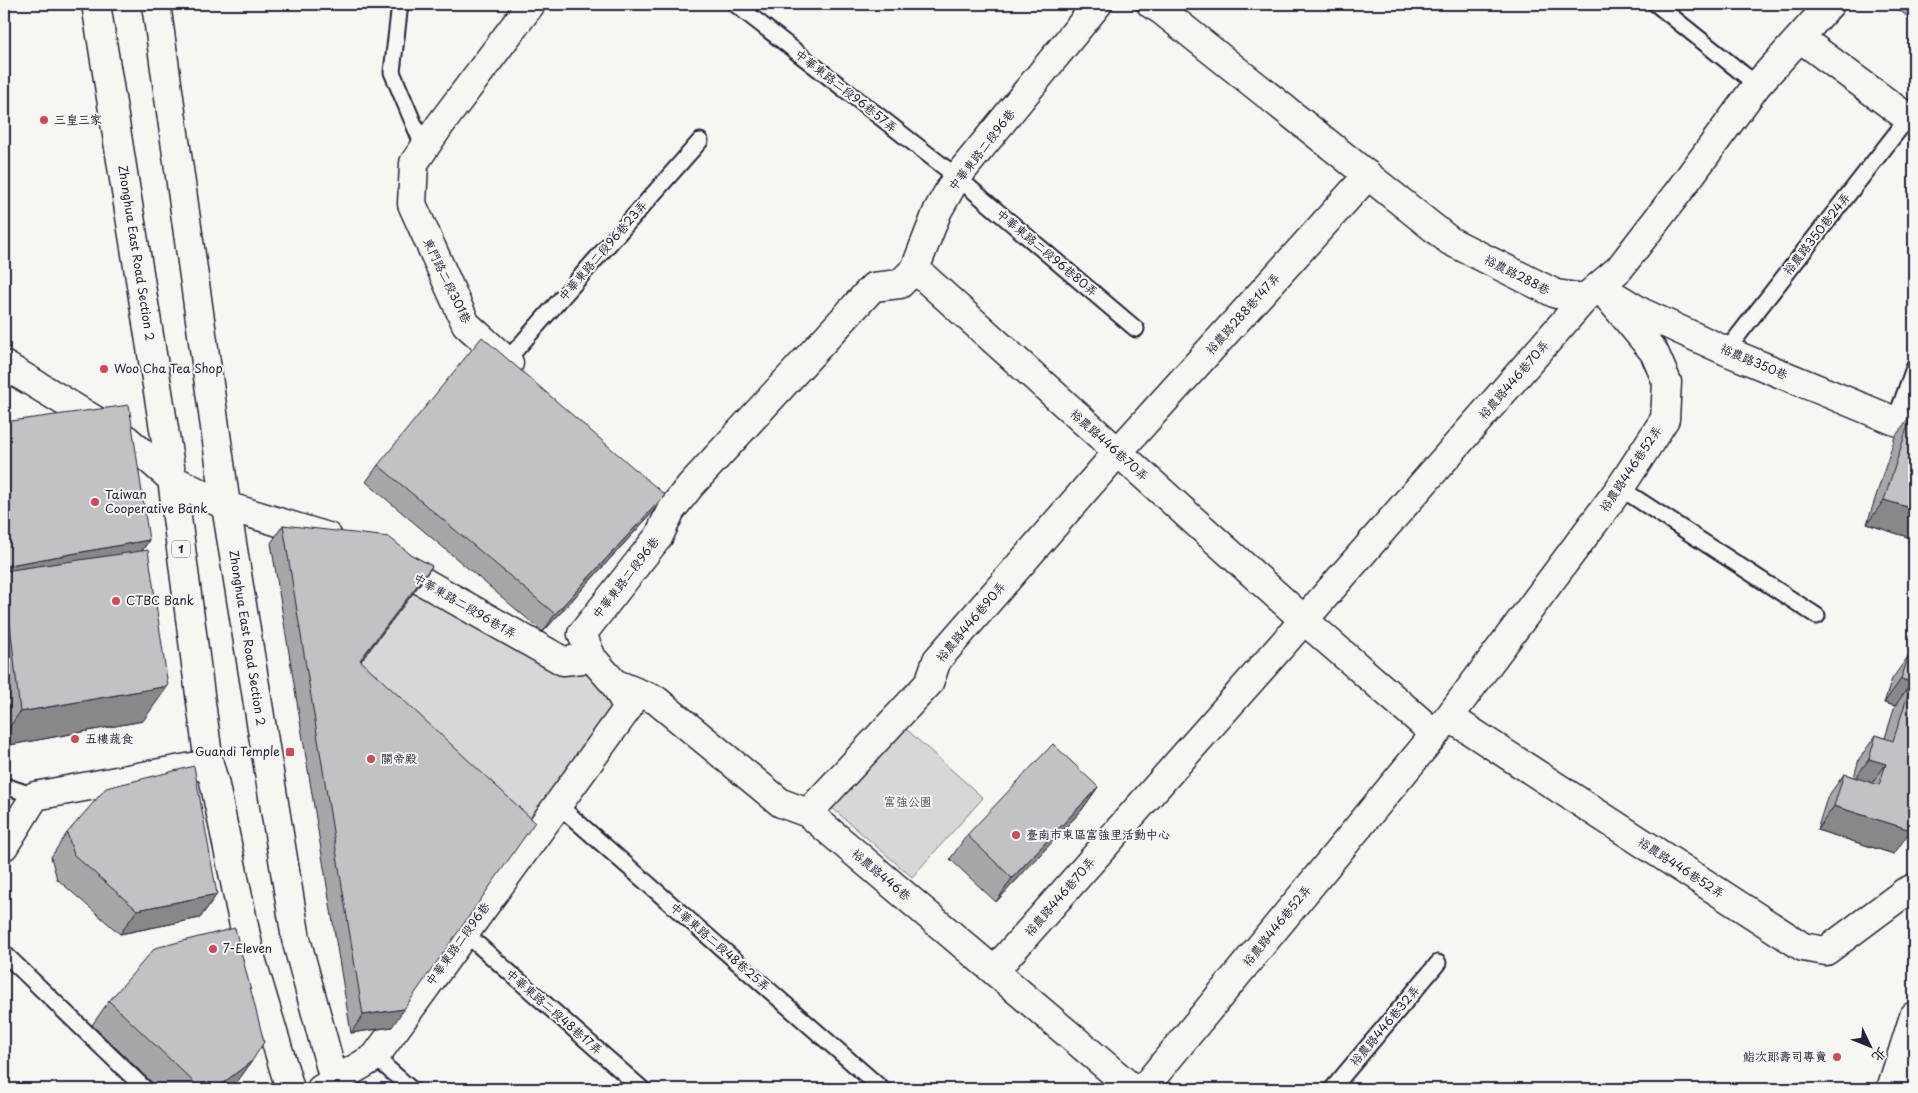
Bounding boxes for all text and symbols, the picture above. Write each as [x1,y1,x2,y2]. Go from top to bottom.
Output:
street label: 中華東路二段96巷57弄 [792,44,902,136]
street label: 中華東路二段96巷 [944,105,1019,194]
place label: 三皇三家 [54,110,102,128]
marker: 三皇三家 [38,114,50,126]
street label: Zhonghua East Road Section 2 [114,164,160,342]
street label: 裕農路350巷24弄 [1778,188,1854,278]
street label: 中華東路二段96巷23弄 [554,196,651,304]
street label: 中華東路二段96巷80弄 [993,204,1102,300]
street label: 東門路二段301巷 [419,235,476,326]
street label: 裕農路288巷 [1481,250,1554,298]
street label: 裕農路288巷147弄 [1201,269,1284,358]
street label: 裕農路446巷70弄 [1474,336,1553,423]
street label: 裕農路350巷 [1718,339,1791,383]
place label: Woo Cha Tea Shop [114,359,223,377]
marker: Woo Cha Tea Shop [98,363,110,375]
street label: 裕農路446巷70弄 [1067,404,1153,484]
street label: 裕農路446巷52弄 [1595,422,1666,515]
place label: Taiwan Cooperative Bank [105,485,208,517]
marker: Taiwan Cooperative Bank [89,496,101,508]
street label: 中華東路二段96巷 [588,533,663,622]
road number: 1 [172,540,190,558]
street label: Zhonghua East Road Section 2 [225,549,271,727]
street label: 中華東路二段96巷1弄 [411,568,520,642]
street label: 裕農路446巷90弄 [931,577,1009,665]
place label: CTBC Bank [126,591,194,609]
marker: CTBC Bank [110,595,122,607]
place label: 五樓蔬食 [85,729,133,747]
marker: 五樓蔬食 [69,733,81,745]
place label: Guandi Temple [195,742,280,760]
marker: Guandi Temple [284,746,296,758]
place label: 關帝殿 [381,749,417,767]
marker: 關帝殿 [365,753,377,765]
park label: 富強公園 [884,792,932,810]
place label: 臺南市東區富強里活動中心 [1026,825,1170,843]
marker: 臺南市東區富強里活動中心 [1010,829,1022,841]
street label: 裕農路446巷52弄 [1635,832,1728,902]
street label: 裕農路446巷 [848,844,915,904]
street label: 裕農路446巷70弄 [1020,853,1099,940]
street label: 裕農路446巷52弄 [1238,881,1315,970]
street label: 中華東路二段96巷 [421,898,494,989]
street label: 中華東路二段48巷25弄 [667,898,775,995]
place label: 7-Eleven [223,939,272,957]
marker: 7-Eleven [207,943,219,955]
street label: 中華東路二段48巷17弄 [502,964,607,1058]
street label: 裕農路446巷32弄 [1345,981,1423,1070]
north arrow [1846,1020,1896,1070]
text: 北 [1867,1043,1892,1067]
place label: 鮨次郎壽司專賣 [1743,1047,1827,1065]
marker: 鮨次郎壽司專賣 [1831,1051,1843,1063]

